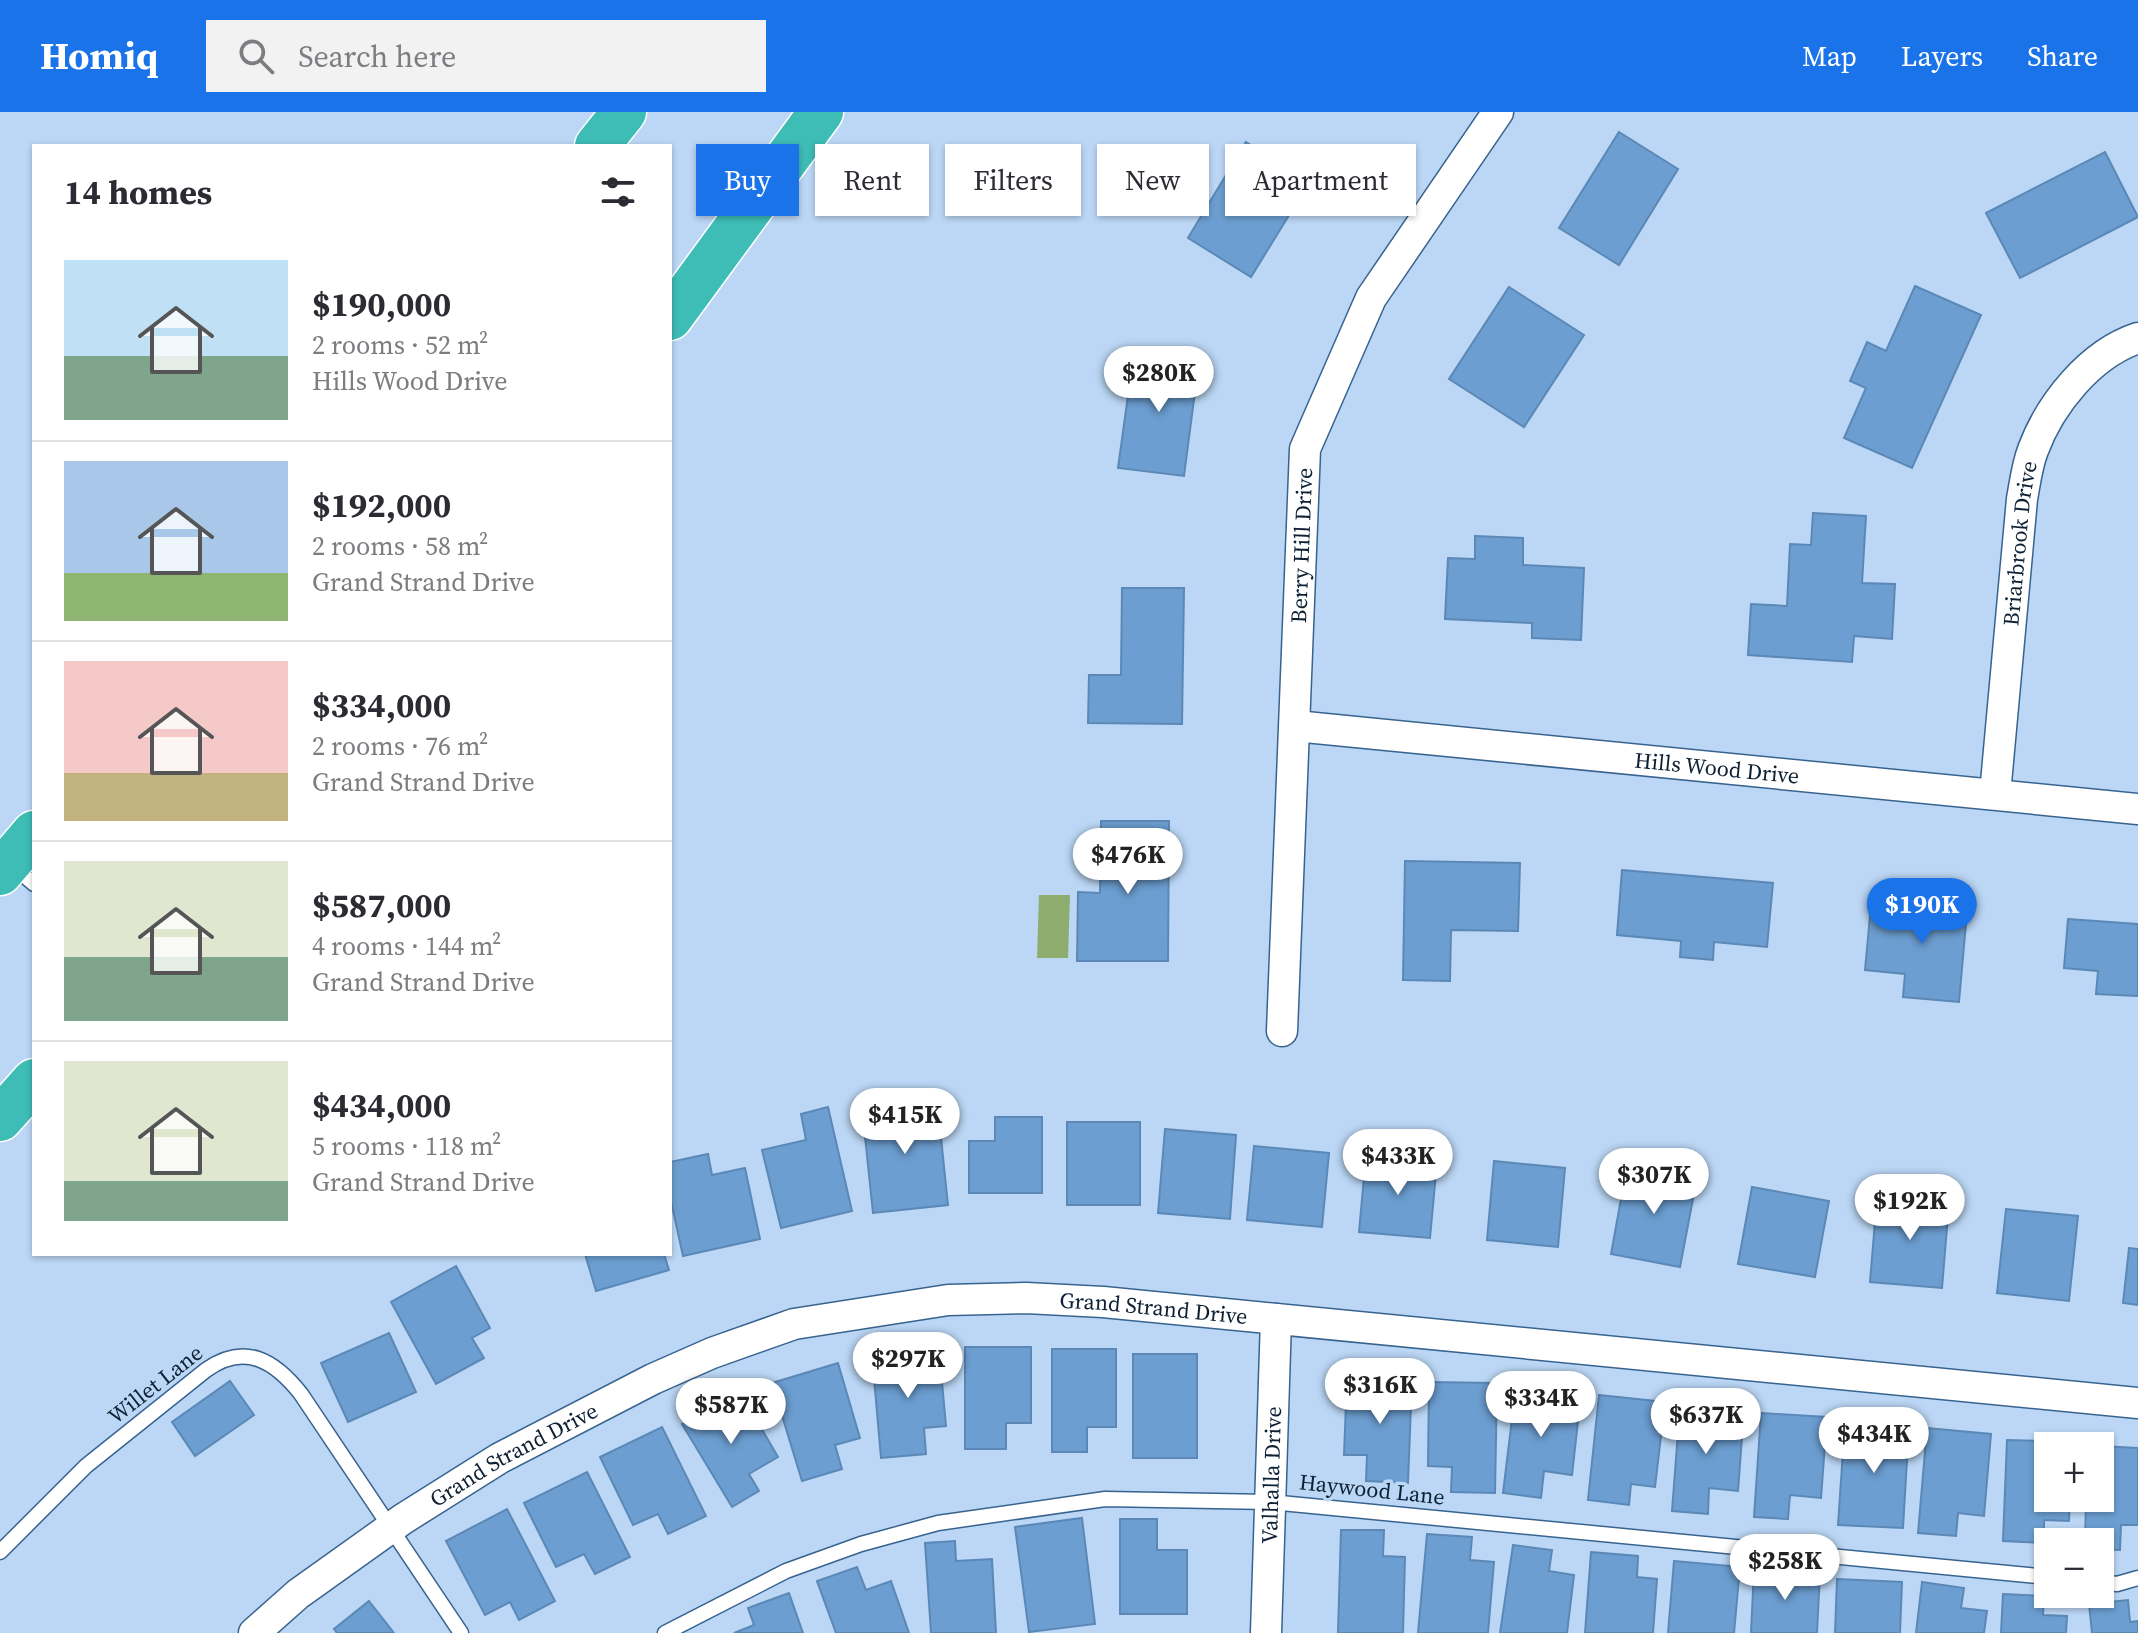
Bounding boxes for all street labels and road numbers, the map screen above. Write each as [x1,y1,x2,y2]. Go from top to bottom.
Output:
street label: Briarbrook Drive [1995,458,2044,627]
street label: Berry Hill Drive [1283,467,1319,624]
street label: Hills Wood Drive [1633,745,1801,791]
street label: Grand Strand Drive [1059,1285,1249,1331]
street label: Willet Lane [101,1338,209,1430]
street label: Grand Strand Drive [424,1395,603,1514]
street label: Valhalla Drive [1254,1406,1288,1544]
street label: Haywood Lane [1298,1466,1446,1512]

